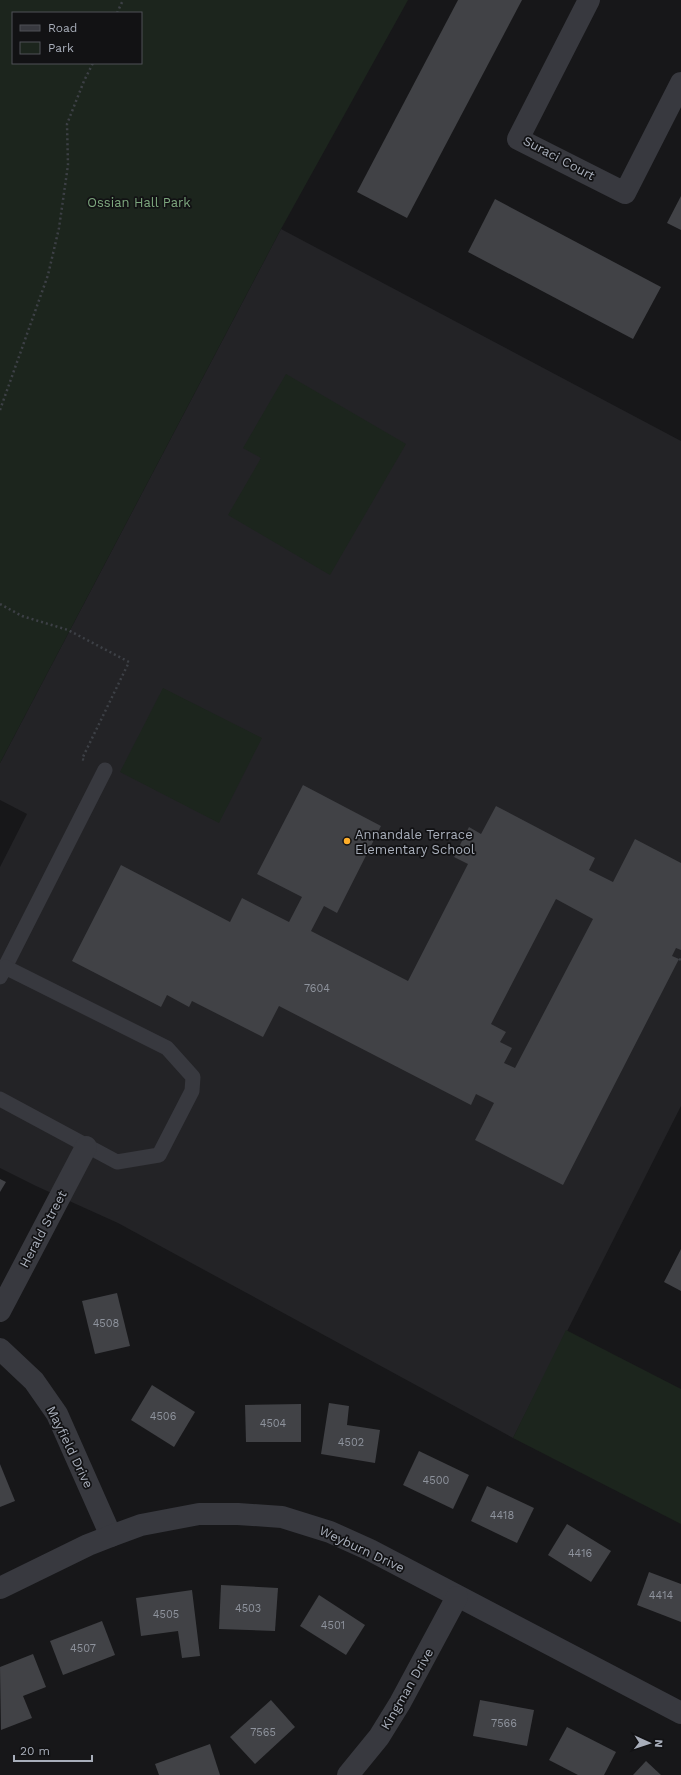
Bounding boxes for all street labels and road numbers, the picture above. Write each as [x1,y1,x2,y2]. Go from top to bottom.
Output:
street label: Suraci Court [521,133,598,183]
street label: Herald Street [16,1187,70,1270]
street label: Mayfield Drive [44,1403,96,1491]
street label: Weyburn Drive [317,1523,407,1575]
street label: Kingman Drive [378,1646,436,1732]

